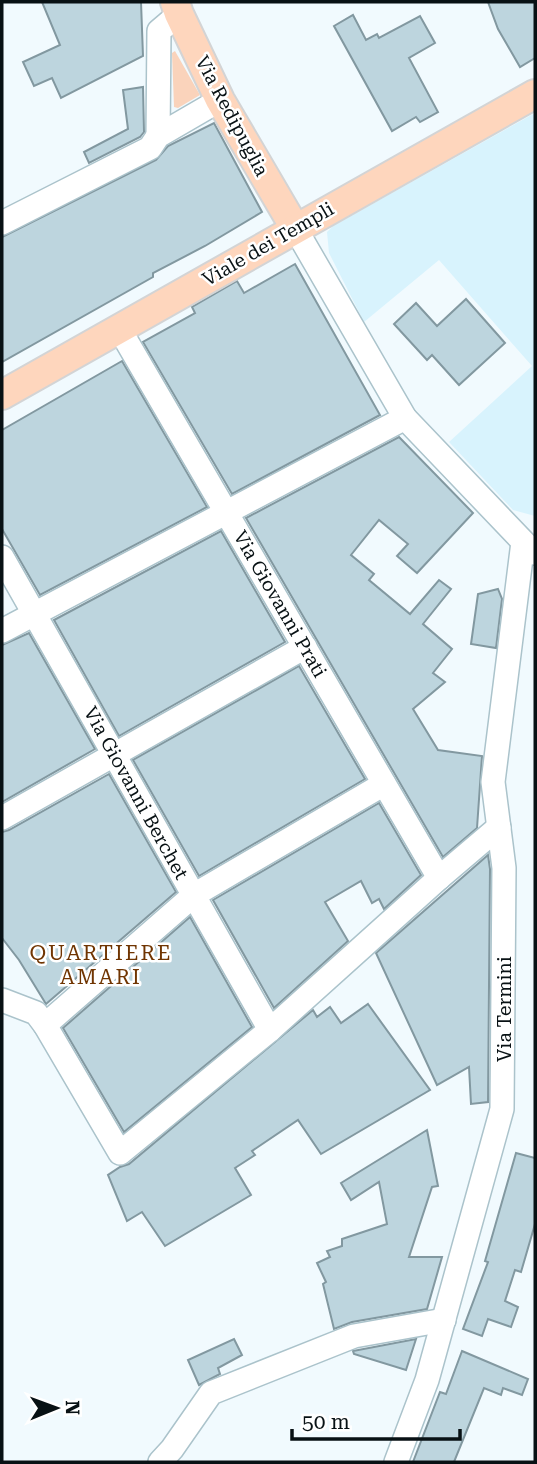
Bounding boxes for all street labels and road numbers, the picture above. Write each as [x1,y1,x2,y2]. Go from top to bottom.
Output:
street label: Via Redipuglia [191,52,274,181]
street label: Viale dei Templi [198,197,338,291]
street label: Via Giovanni Prati [229,526,331,682]
street label: Via Giovanni Berchet [79,703,193,883]
street label: Via Termini [493,956,516,1062]

